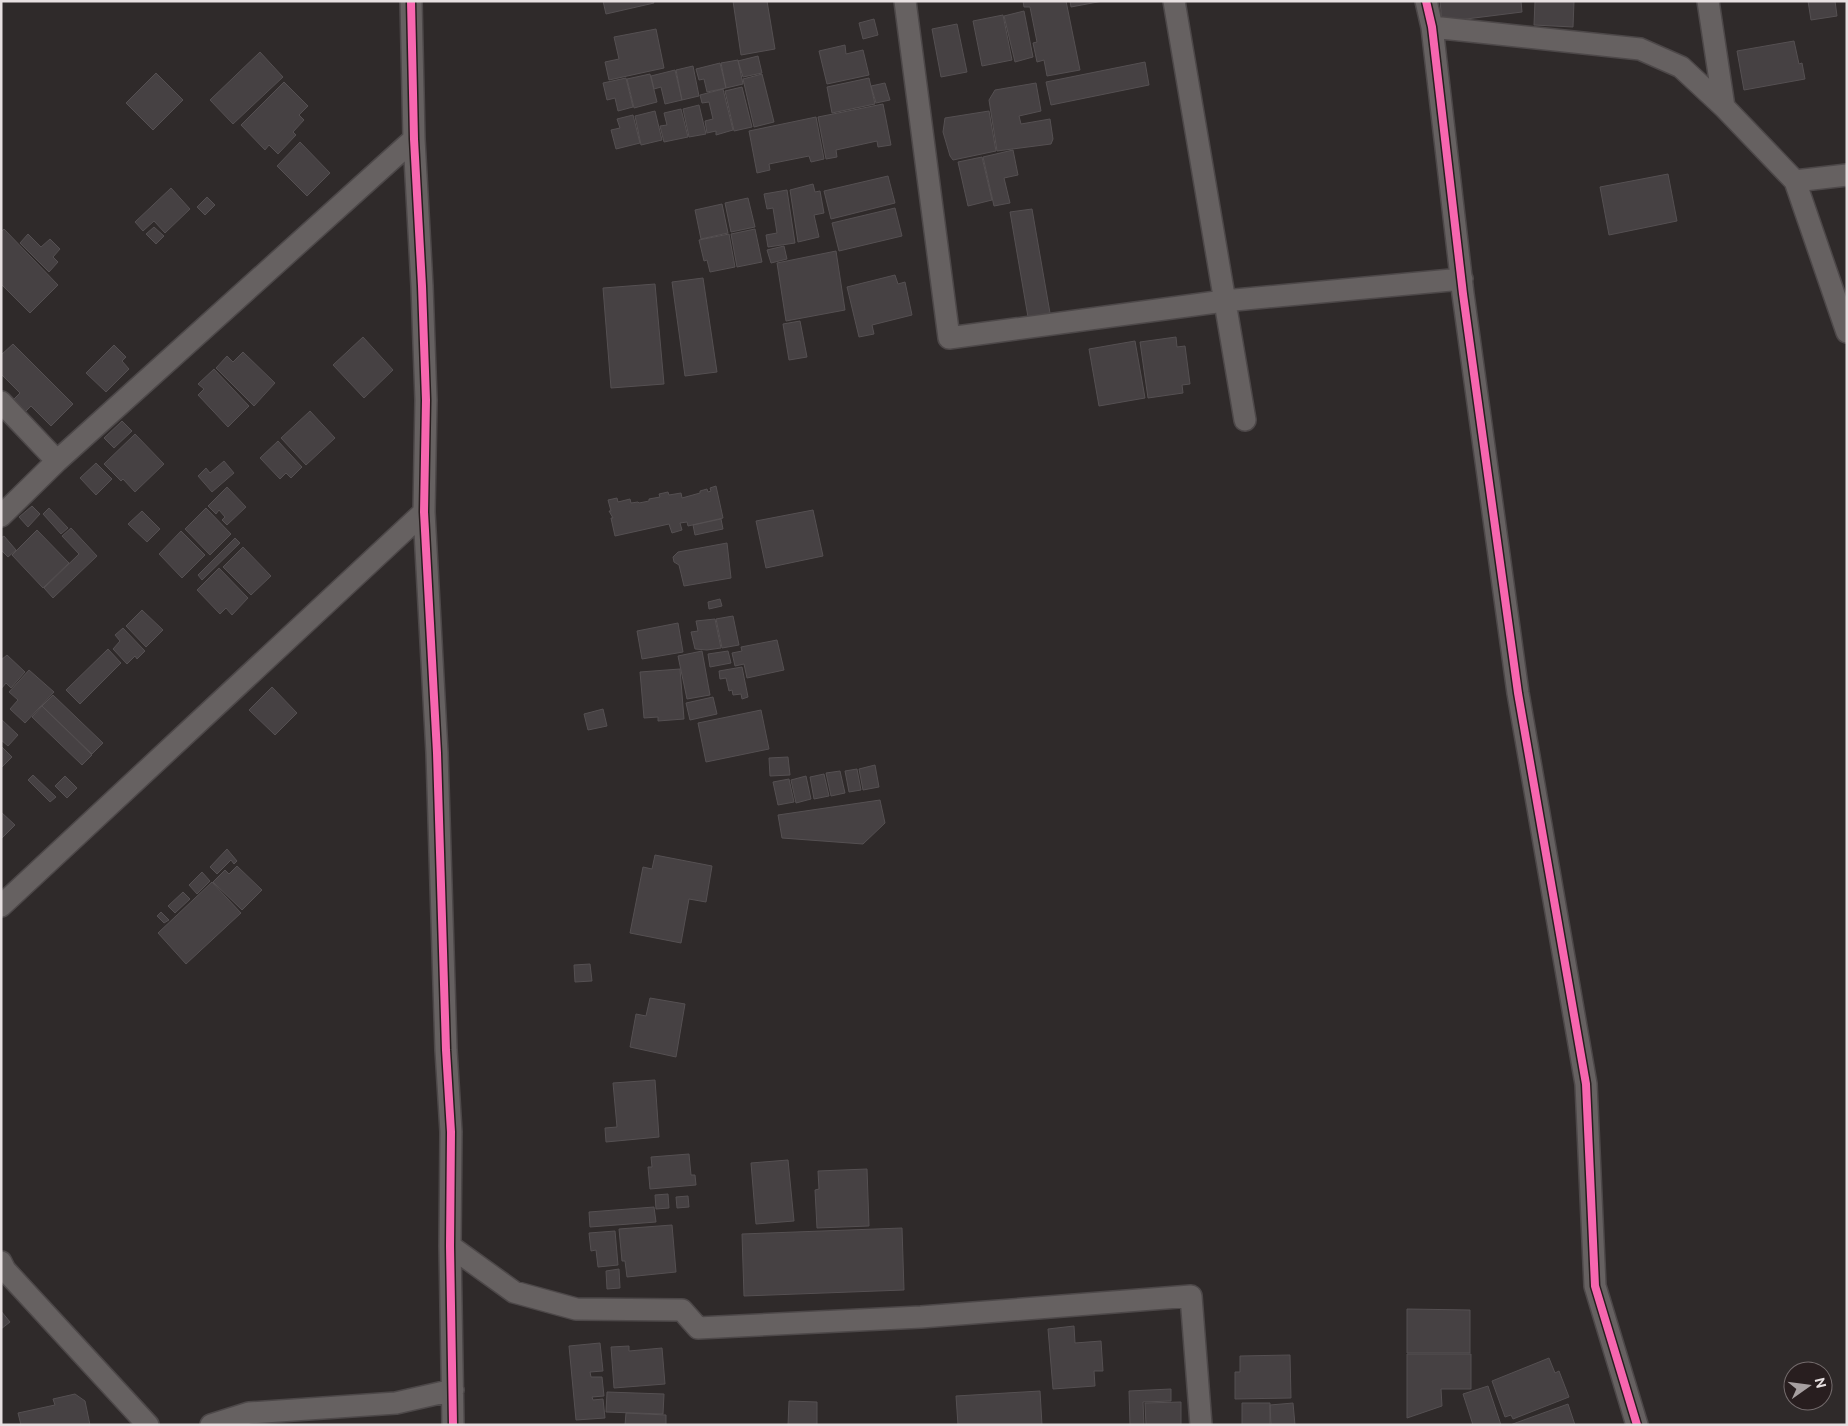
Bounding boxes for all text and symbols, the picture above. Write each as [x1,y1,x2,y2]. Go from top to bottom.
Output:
north arrow [1783,1361,1833,1411]
text: N [1812,1376,1830,1390]

